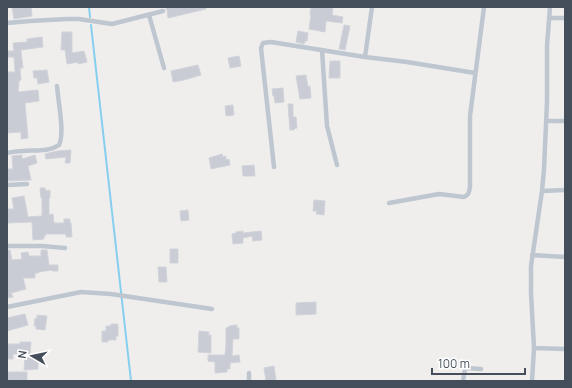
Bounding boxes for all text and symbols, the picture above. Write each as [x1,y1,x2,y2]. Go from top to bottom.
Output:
north arrow [12,336,52,376]
text: N [14,349,30,359]
scale bar [432,350,525,376]
text: 100 m [438,355,470,372]

